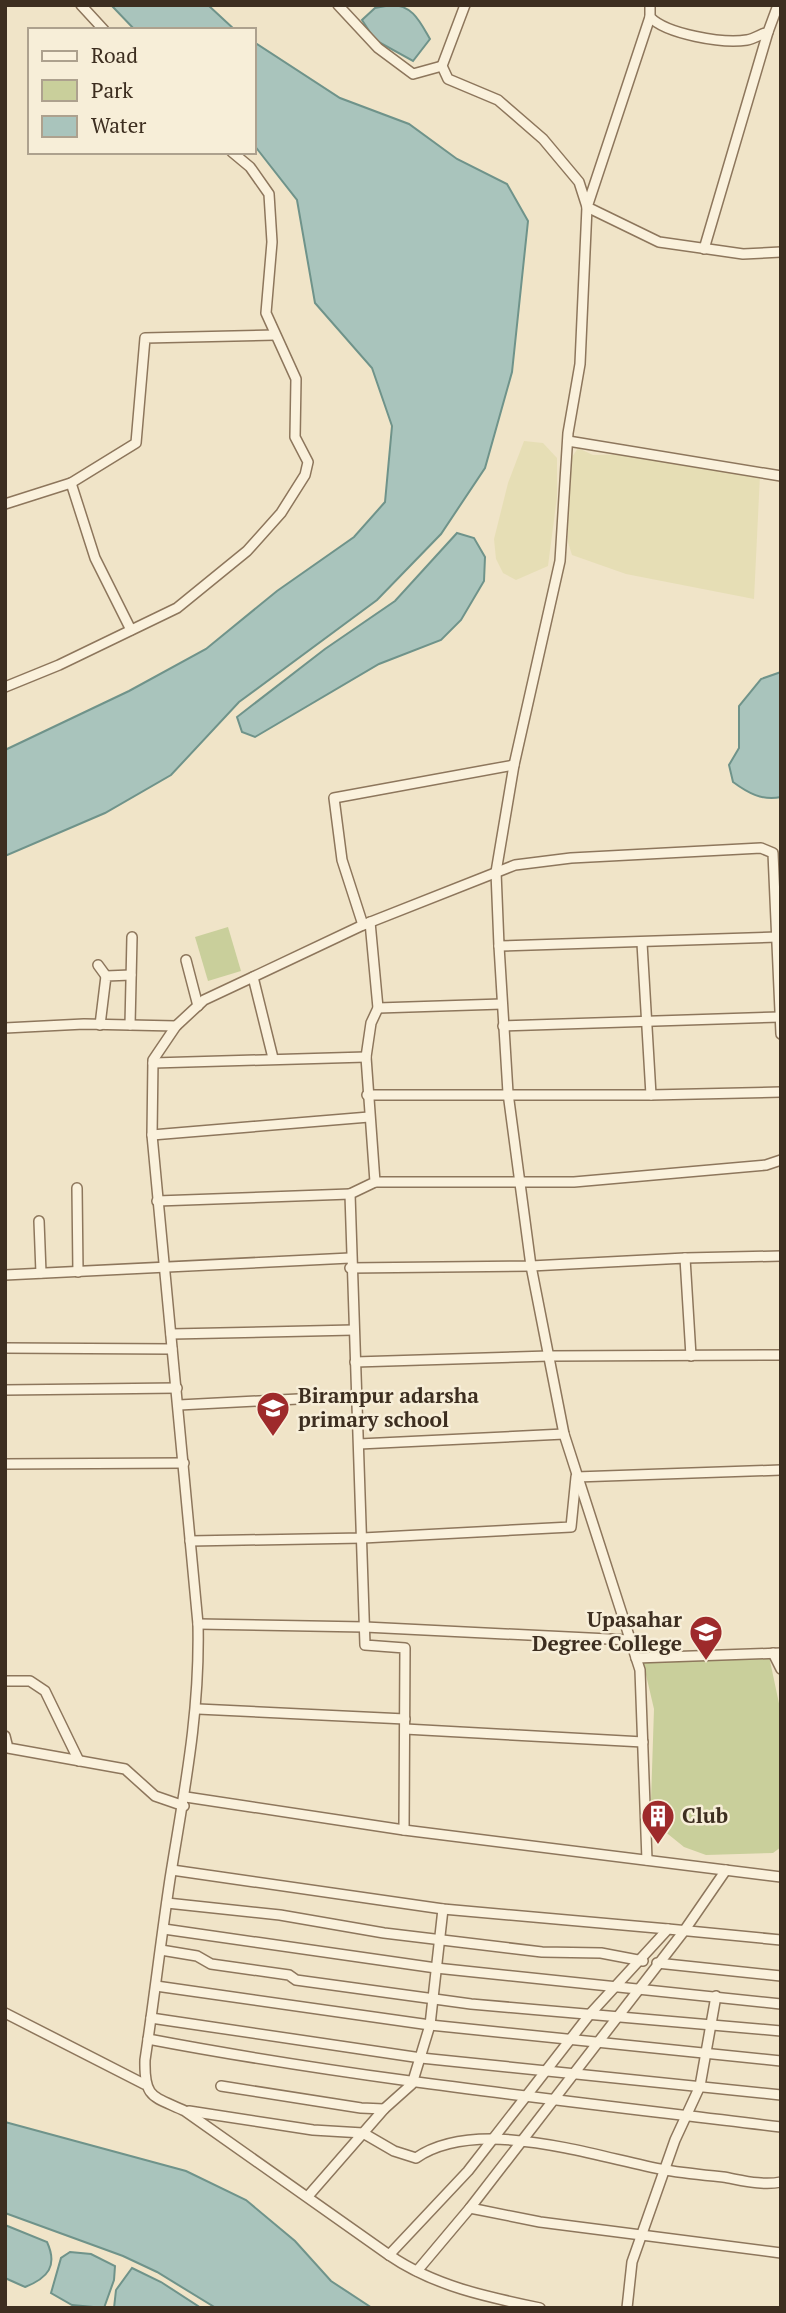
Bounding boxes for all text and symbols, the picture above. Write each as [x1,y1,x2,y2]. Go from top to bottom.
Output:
legend [28,28,256,154]
text: Road [91,41,138,69]
text: Park [91,76,133,104]
text: Water [91,111,146,139]
place label: Birampur adarsha primary school [298,1381,479,1433]
school or university icon: Birampur adarsha primary school [254,1389,292,1438]
place label: Upasahar Degree College [532,1605,682,1657]
school or university icon: Upasahar Degree College [687,1613,725,1662]
building icon: Club [639,1797,677,1846]
place label: Club [682,1801,728,1829]

